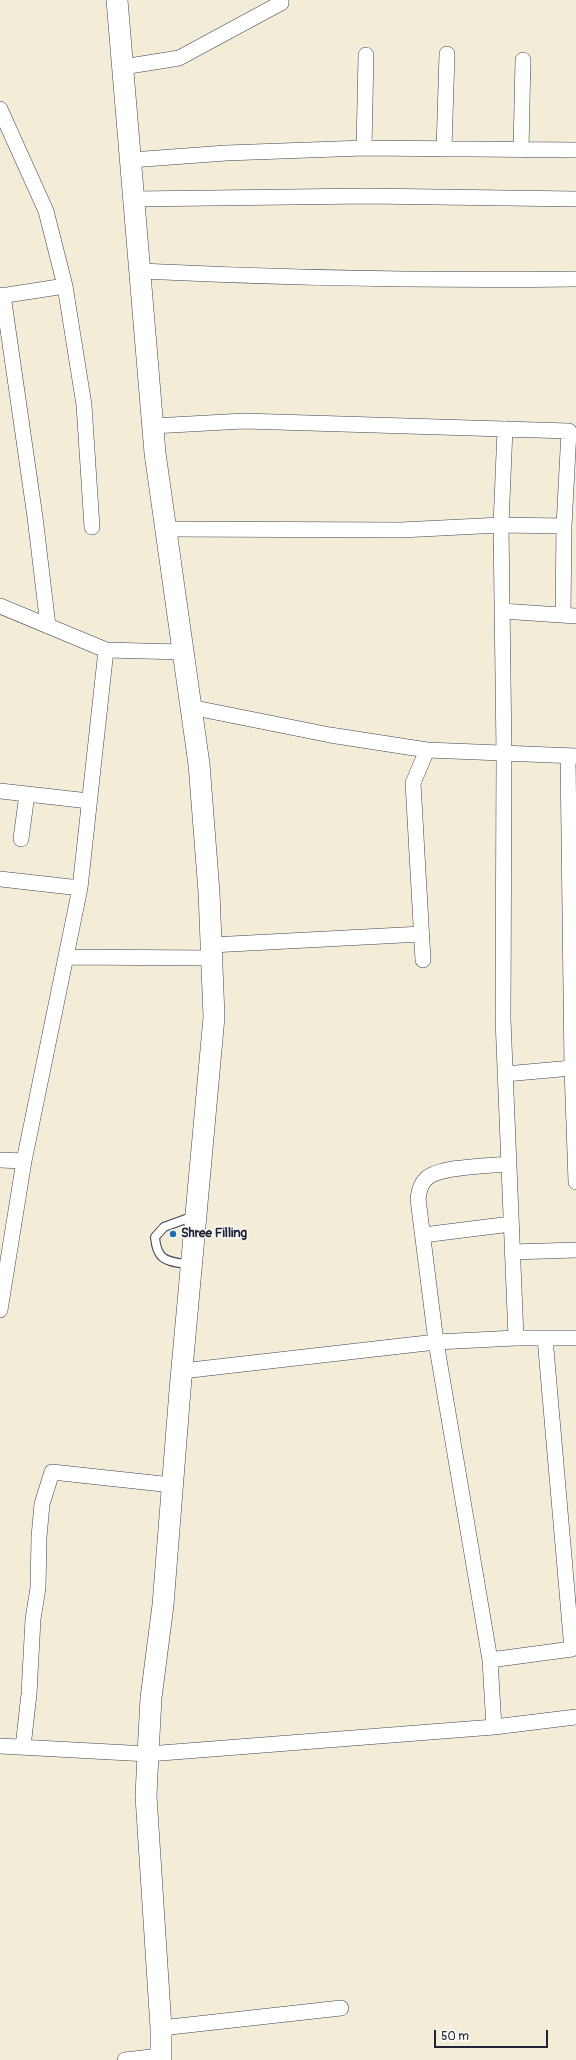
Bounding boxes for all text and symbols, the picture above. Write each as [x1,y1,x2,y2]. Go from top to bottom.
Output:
place label: Shree Filling [181,1226,247,1242]
marker: Shree Filling [168,1229,178,1239]
scale bar [436,2022,550,2048]
text: 50 m [441,2029,469,2044]

